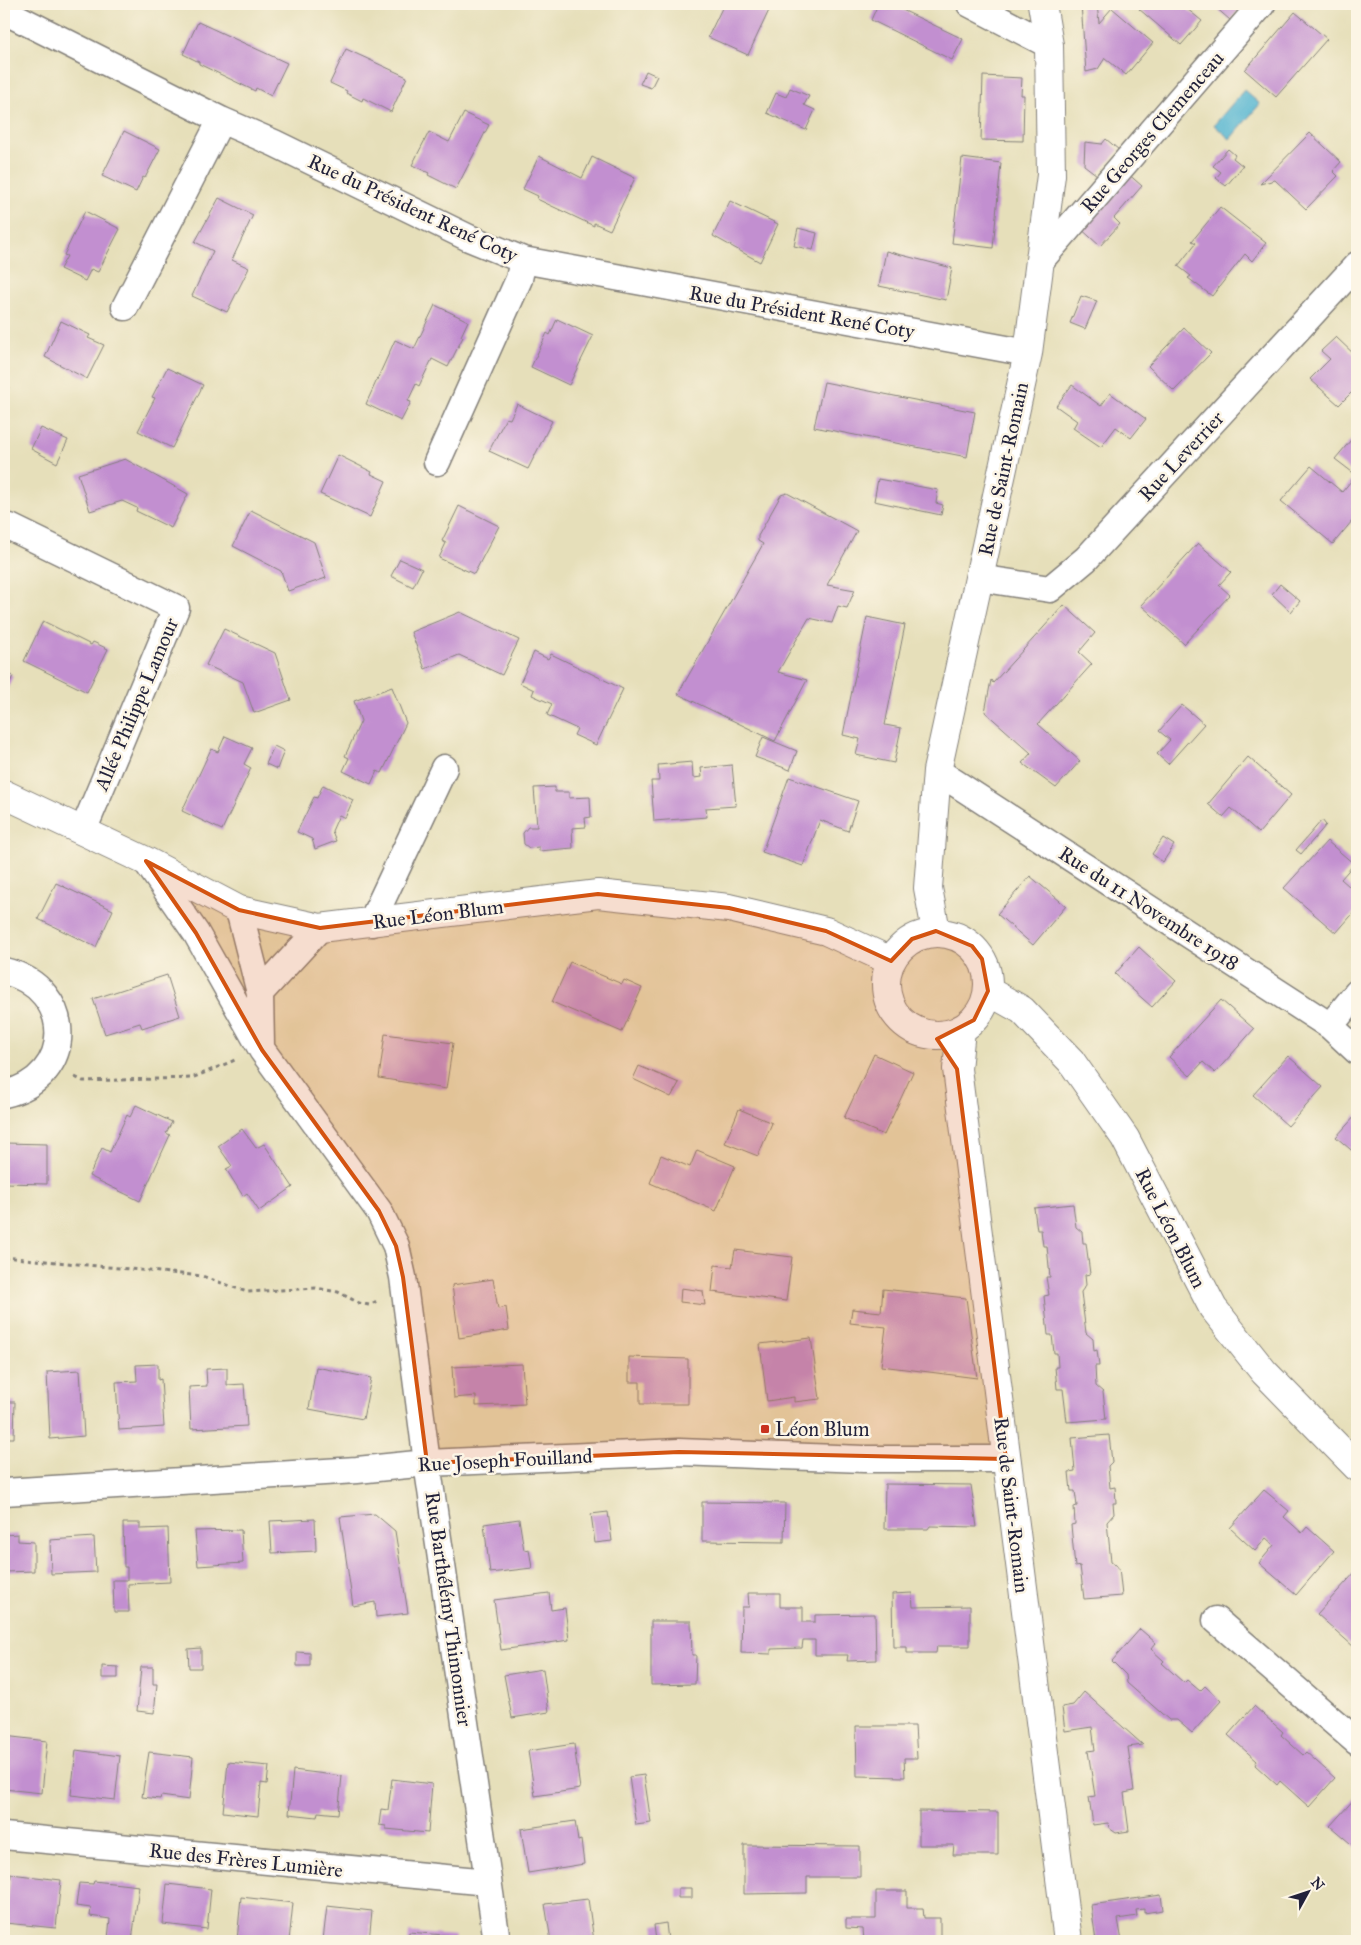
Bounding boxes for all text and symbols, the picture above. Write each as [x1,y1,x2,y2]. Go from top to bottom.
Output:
street label: Rue Georges Clemenceau [1075,46,1230,218]
street label: Rue du Président René Coty [304,149,522,267]
street label: Rue du Président René Coty [687,280,917,344]
street label: Rue de Saint-Romain [973,380,1033,558]
street label: Rue Leverrier [1133,406,1229,506]
street label: Allée Philippe Lamour [88,614,183,795]
street label: Rue du 11 Novembre 1918 [1054,841,1244,975]
street label: Rue Léon Blum [371,894,505,934]
street label: Rue Léon Blum [1130,1164,1212,1292]
street label: Rue de Saint-Romain [989,1416,1035,1594]
place label: Léon Blum [775,1417,870,1441]
marker: Léon Blum [759,1423,771,1435]
street label: Rue Joseph Fouilland [417,1443,593,1478]
street label: Rue Barthélémy Thimonnier [421,1490,477,1728]
street label: Rue des Frères Lumière [148,1838,344,1882]
north arrow [1284,1868,1334,1918]
text: N [1307,1874,1328,1894]

